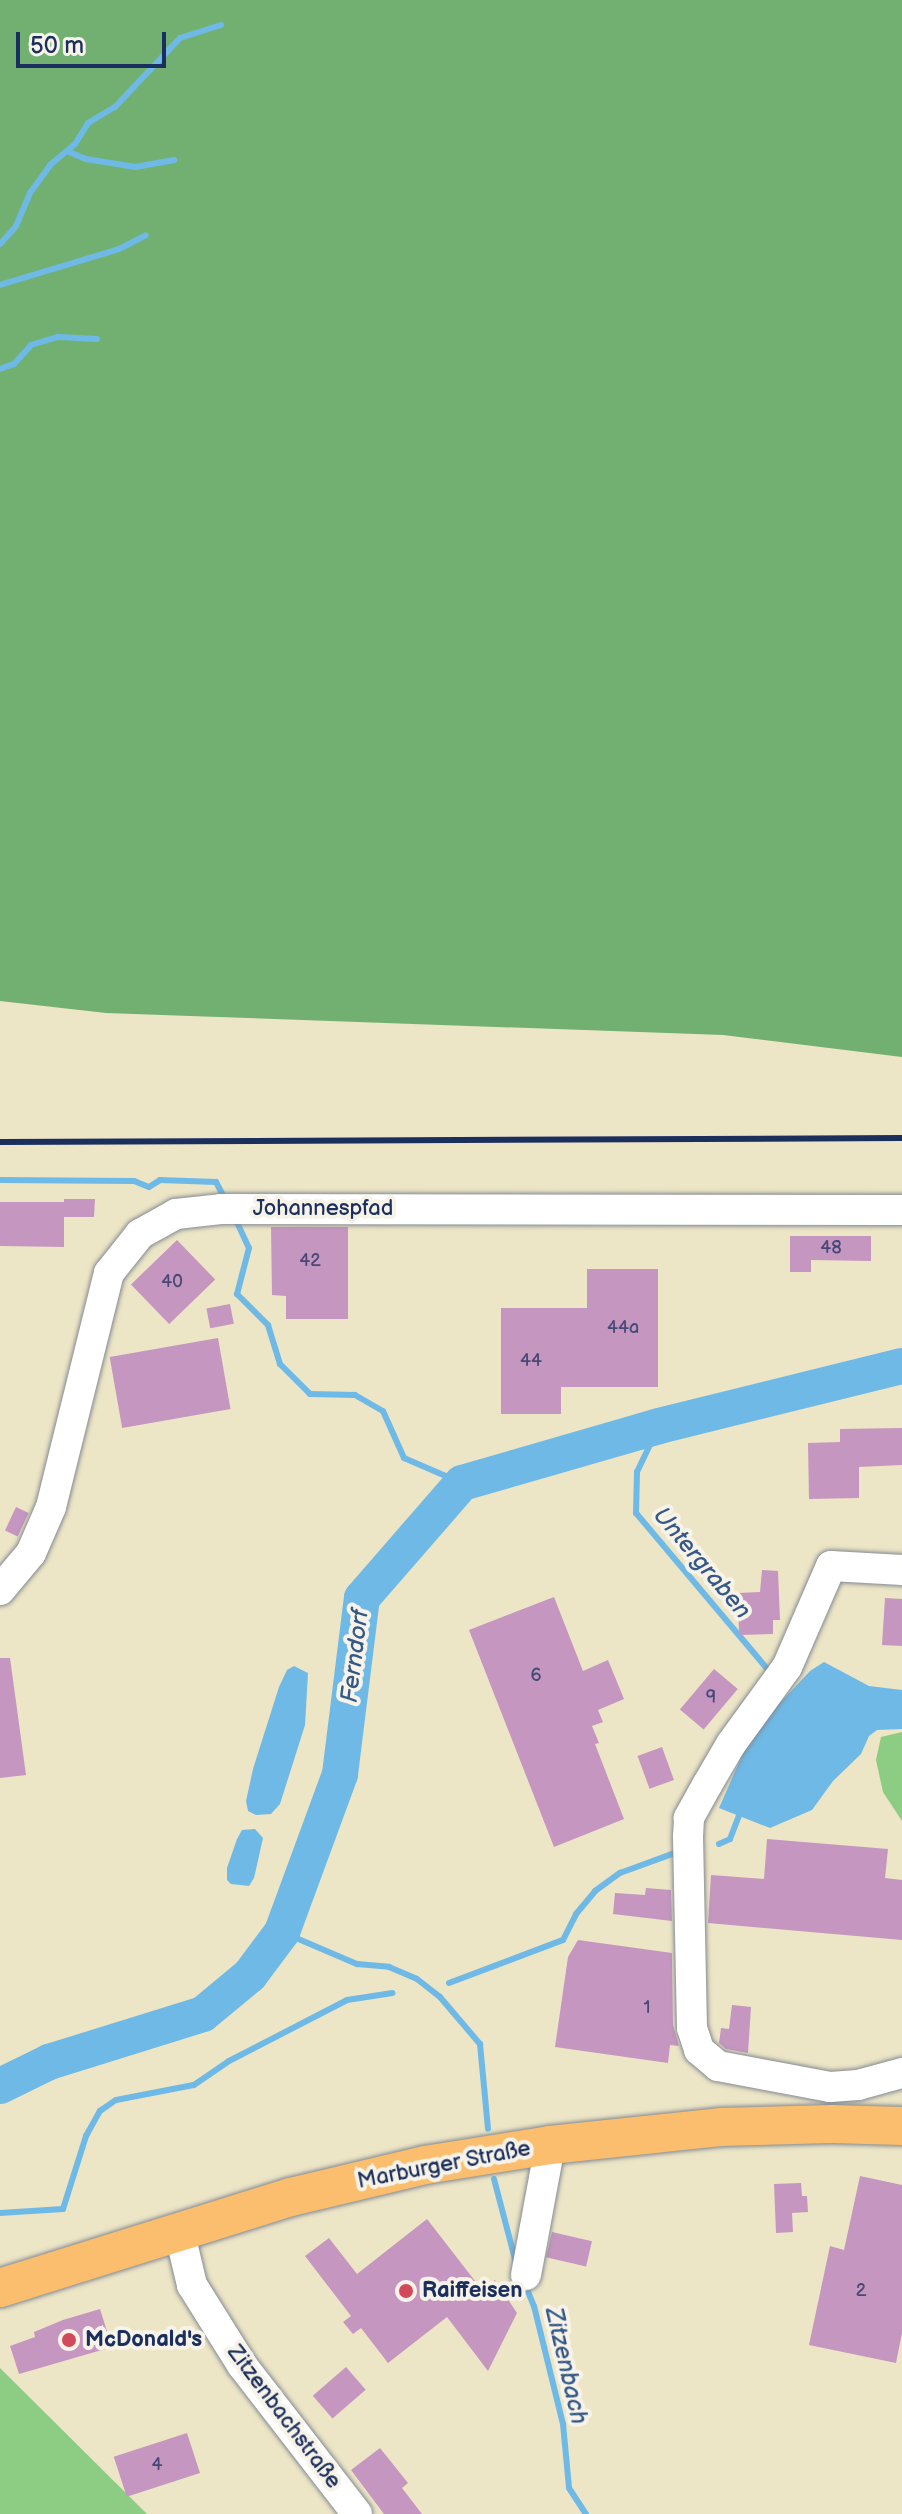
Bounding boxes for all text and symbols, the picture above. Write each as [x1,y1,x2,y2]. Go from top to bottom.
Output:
scale bar [20,16,170,66]
text: 50 m [30,31,84,60]
street label: Johannespfad [253,1196,393,1222]
house number: 48 [820,1237,842,1259]
house number: 42 [299,1250,321,1272]
house number: 40 [161,1271,183,1293]
house number: 44a [607,1317,639,1339]
house number: 44 [520,1350,542,1372]
water label: Untergraben [647,1501,757,1625]
water label: Ferndorf [335,1608,375,1704]
house number: 6 [531,1665,541,1687]
house number: 9 [706,1687,716,1709]
house number: 1 [644,1997,650,2019]
street label: Marburger Straße [355,2135,533,2195]
place label: Raiffeisen [422,2278,523,2304]
house number: 2 [856,2280,866,2302]
marker: Raiffeisen [397,2282,415,2300]
water label: Zitzenbach [539,2305,593,2427]
place label: McDonald's [85,2327,202,2353]
marker: McDonald's [60,2331,78,2349]
street label: Zitzenbachstraße [221,2340,347,2494]
house number: 4 [152,2454,162,2476]

